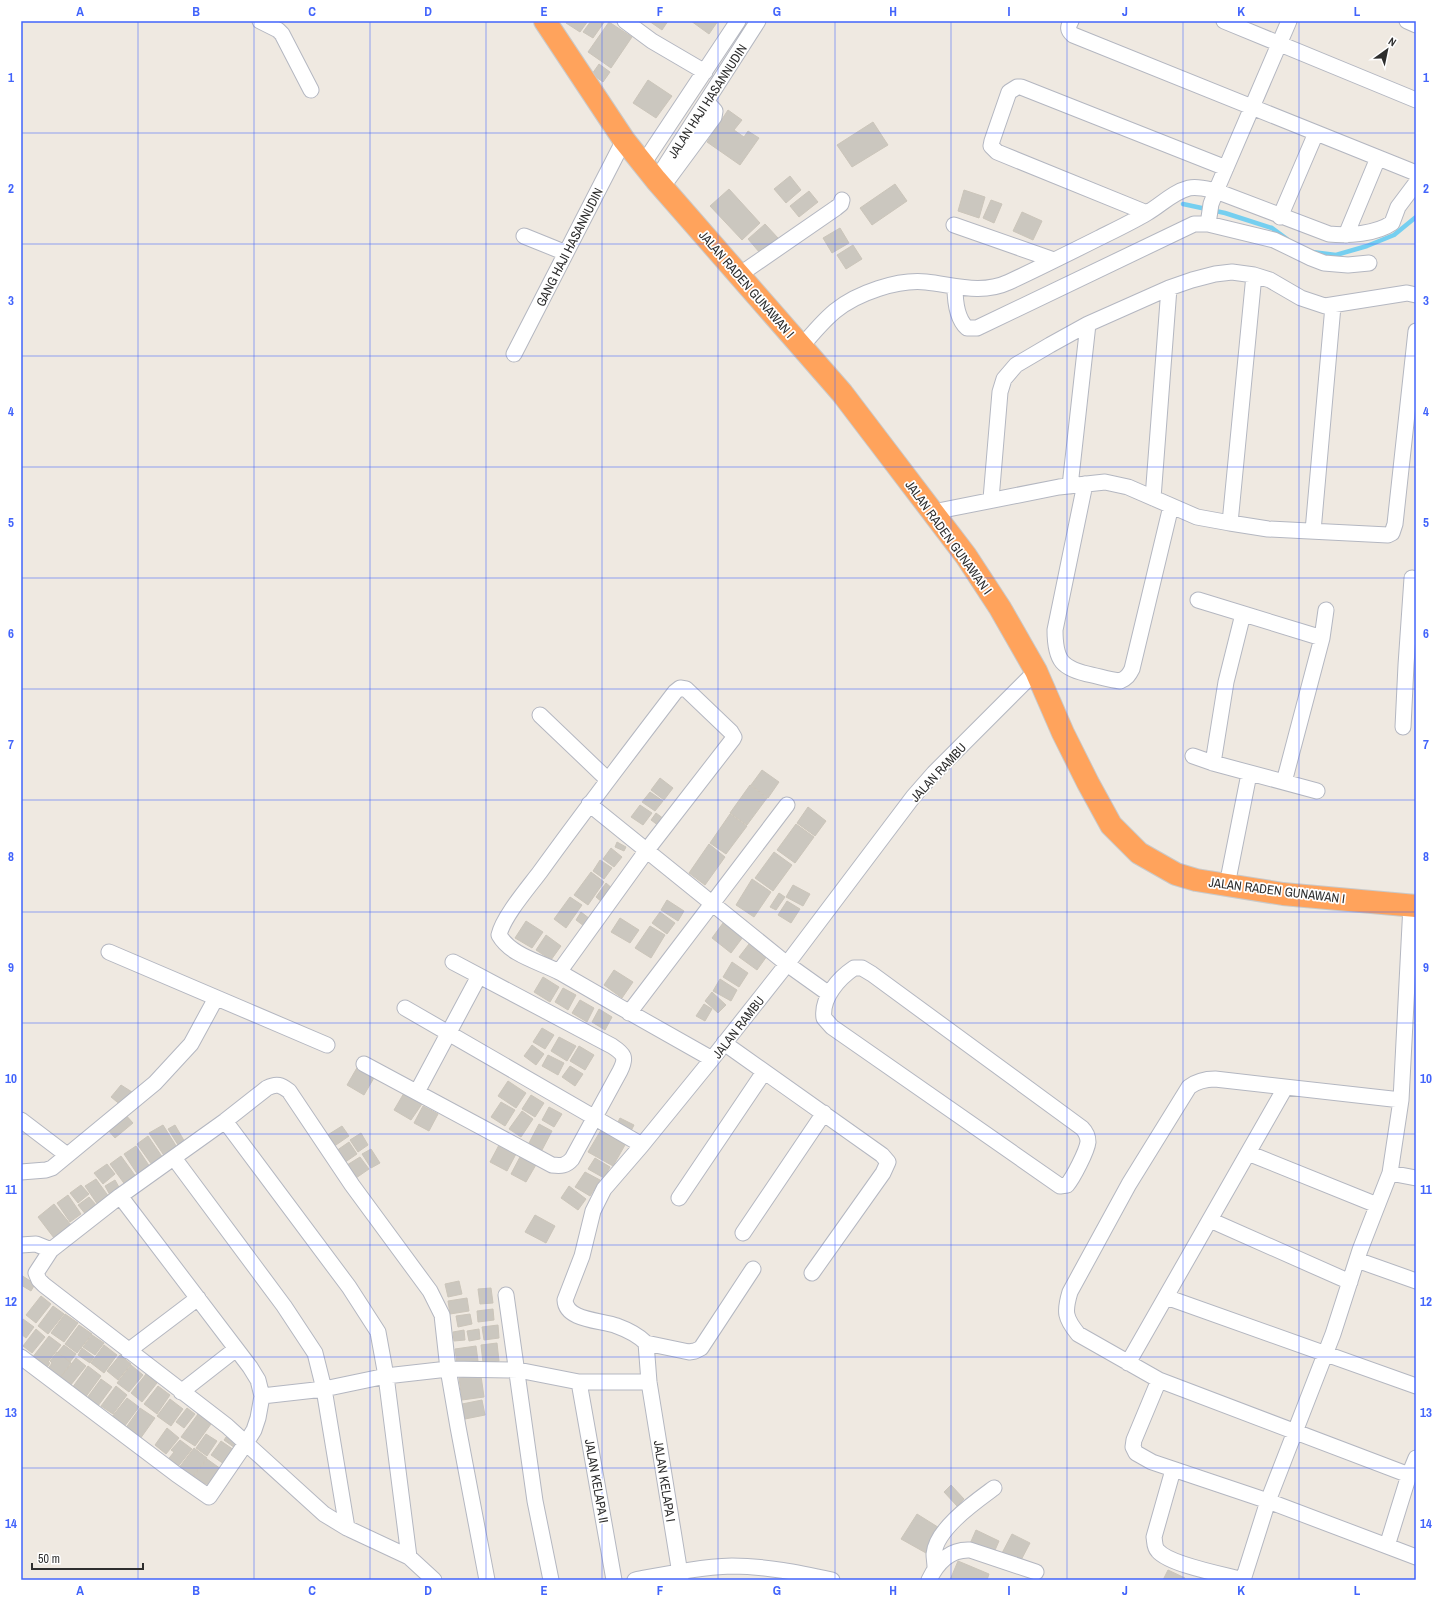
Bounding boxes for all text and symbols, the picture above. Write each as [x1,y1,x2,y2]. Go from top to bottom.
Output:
text: A [76,3,84,20]
text: B [192,3,200,20]
text: C [308,3,316,20]
text: D [424,3,432,20]
text: E [540,3,548,20]
text: F [657,3,664,20]
text: G [773,3,781,20]
text: H [889,3,897,20]
text: I [1008,3,1011,20]
text: J [1122,3,1128,20]
text: K [1237,3,1245,20]
text: L [1354,3,1361,20]
north arrow [1367,30,1407,70]
text: N [1386,34,1399,49]
street label: JALAN HAJI HASANNUDIN [664,41,751,162]
text: 1 [8,69,14,86]
text: 1 [1423,69,1429,86]
text: 2 [8,180,14,197]
text: 2 [1423,180,1429,197]
street label: GANG HAJI HASANNUDIN [532,185,607,309]
street label: JALAN RADEN GUNAWAN I [695,227,798,342]
text: 3 [8,292,14,309]
text: 3 [1423,292,1429,309]
text: 4 [8,403,14,420]
text: 4 [1423,403,1429,420]
street label: JALAN RADEN GUNAWAN I [901,477,996,598]
text: 5 [8,514,14,531]
text: 5 [1423,514,1429,531]
text: 6 [8,625,14,642]
text: 6 [1423,625,1429,642]
text: 7 [8,736,14,753]
text: 7 [1423,736,1429,753]
street label: JALAN RAMBU [907,739,970,805]
text: 8 [8,848,14,865]
text: 8 [1423,848,1429,865]
street label: JALAN RADEN GUNAWAN I [1208,874,1346,907]
text: 9 [8,959,14,976]
text: 9 [1423,959,1429,976]
street label: JALAN RAMBU [709,993,768,1062]
text: 10 [5,1070,17,1087]
text: 10 [1420,1070,1432,1087]
text: 11 [5,1181,17,1198]
text: 11 [1420,1181,1432,1198]
text: 12 [5,1293,17,1310]
text: 12 [1420,1293,1432,1310]
text: 13 [5,1404,17,1421]
text: 13 [1420,1404,1432,1421]
street label: JALAN KELAPA II [581,1438,612,1525]
street label: JALAN KELAPA I [650,1439,679,1523]
text: 14 [5,1515,17,1532]
text: 14 [1420,1515,1432,1532]
scale bar [32,1545,143,1571]
text: 50 m [38,1551,60,1567]
text: A [76,1582,84,1599]
text: B [192,1582,200,1599]
text: C [308,1582,316,1599]
text: D [424,1582,432,1599]
text: E [540,1582,548,1599]
text: F [657,1582,664,1599]
text: G [773,1582,781,1599]
text: H [889,1582,897,1599]
text: I [1008,1582,1011,1599]
text: J [1122,1582,1128,1599]
text: K [1237,1582,1245,1599]
text: L [1354,1582,1361,1599]

